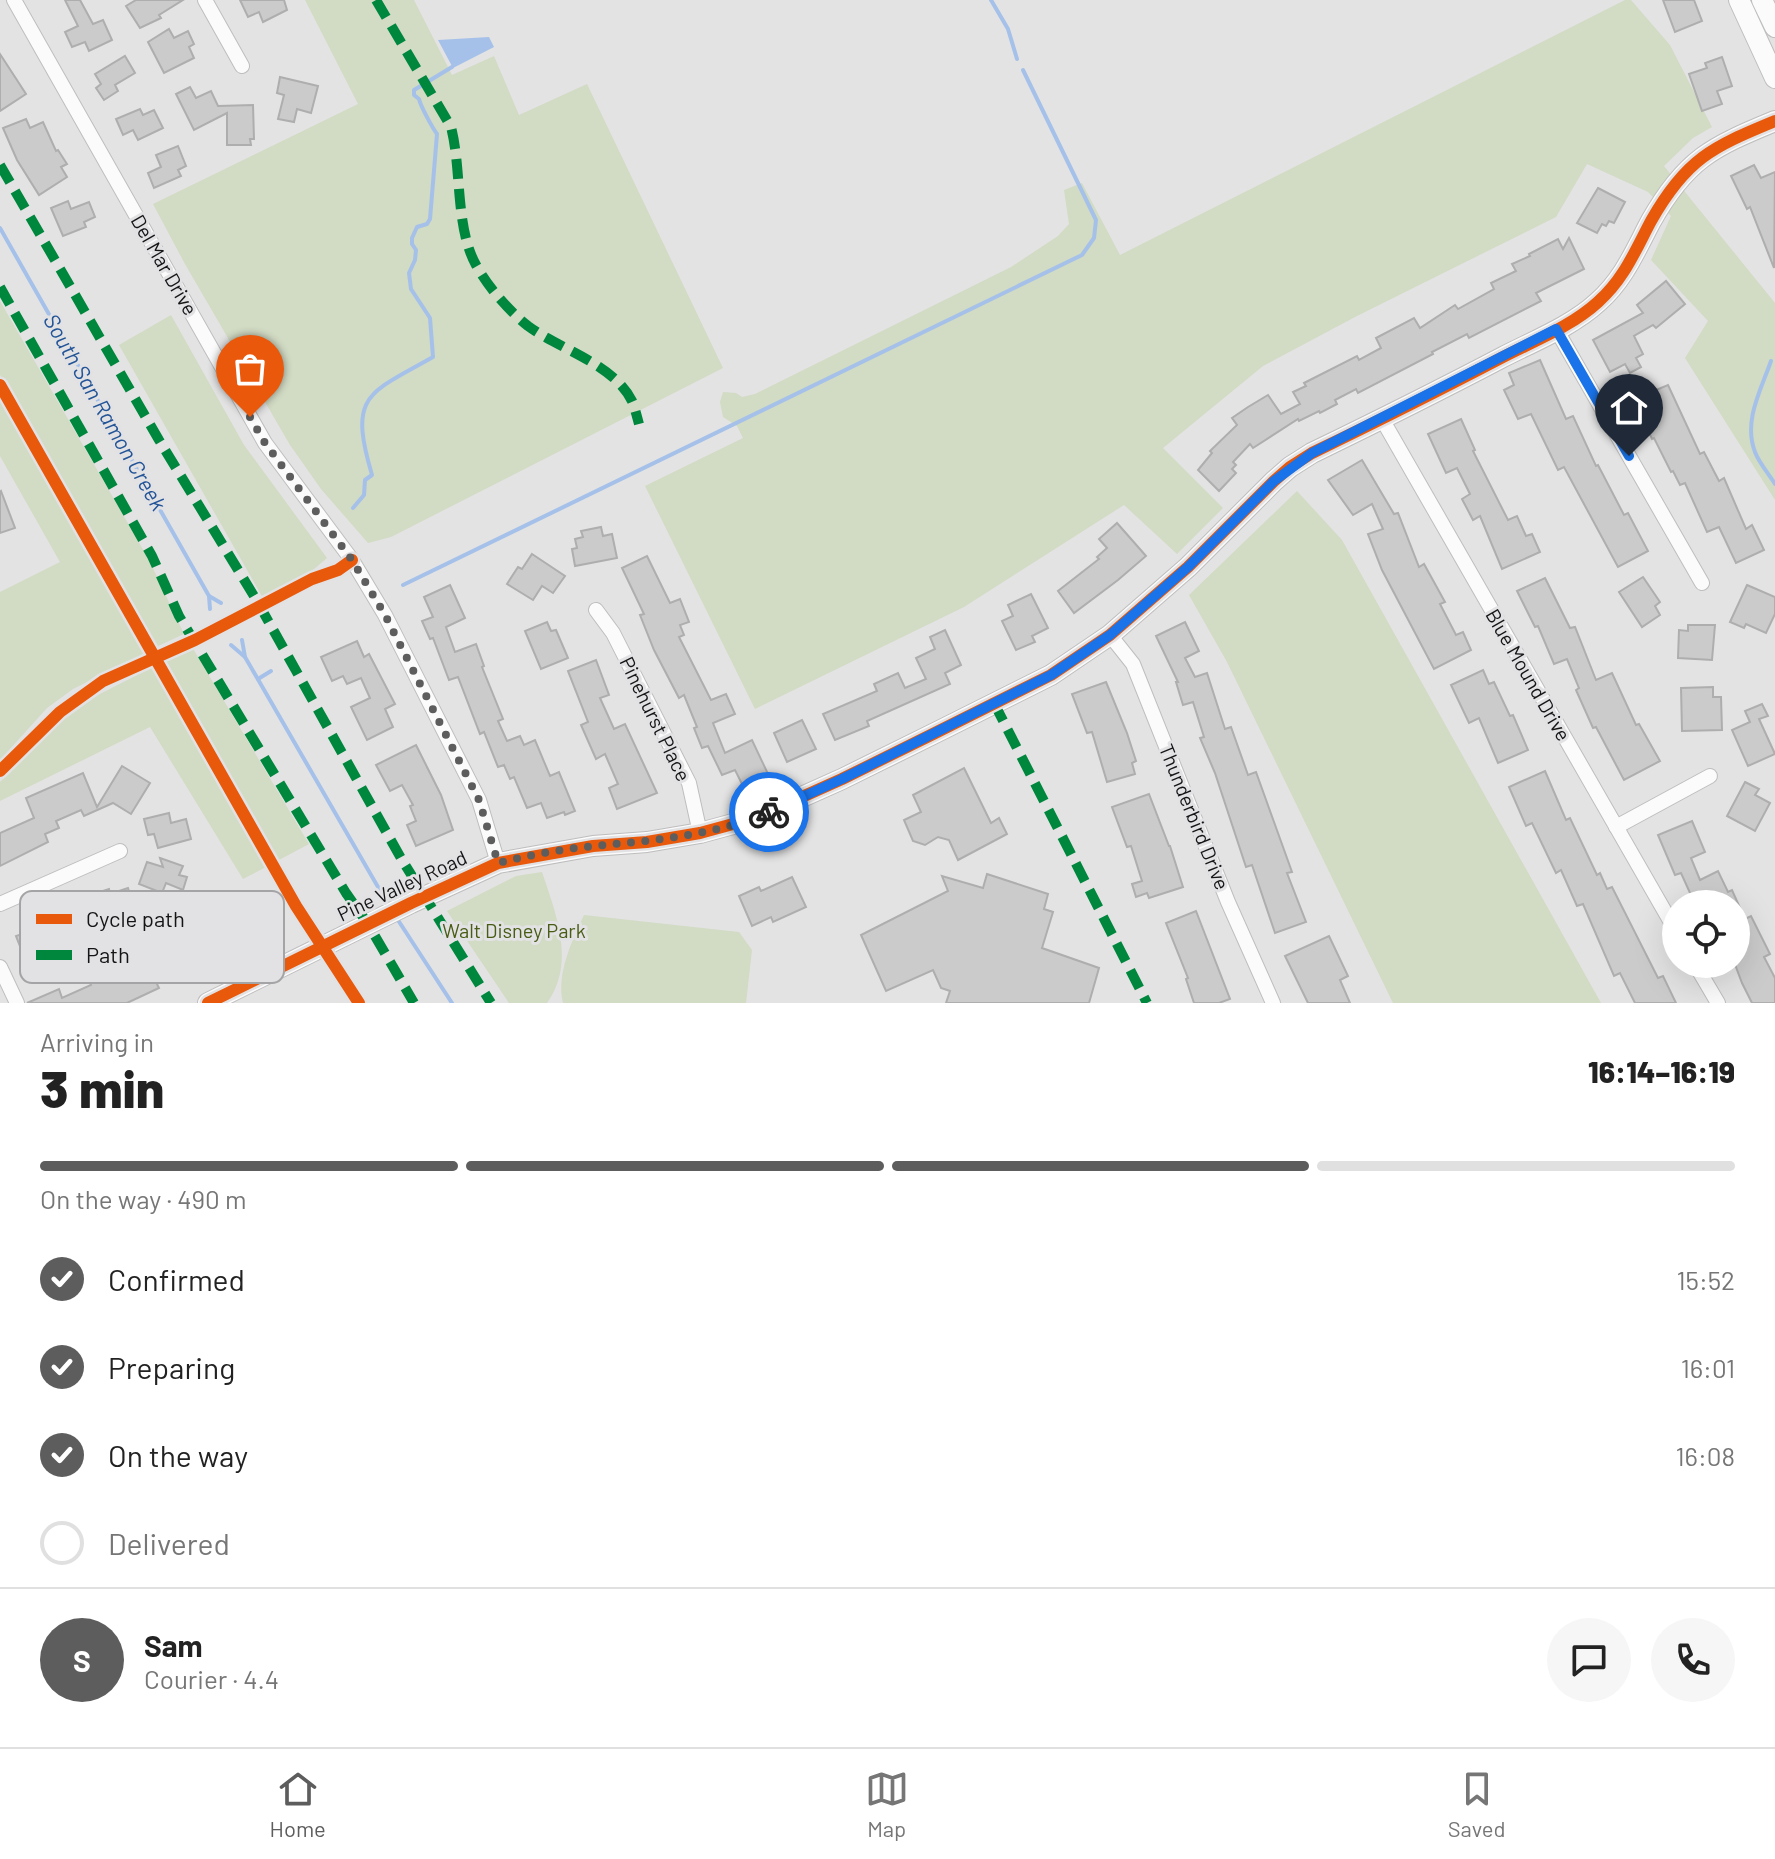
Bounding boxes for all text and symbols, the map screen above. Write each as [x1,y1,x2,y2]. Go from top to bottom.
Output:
street label: Del Mar Drive [126,210,203,319]
water label: South San Ramon Creek [39,309,173,515]
pin [216,335,284,417]
icon: bag [228,347,272,391]
pin [1595,374,1663,456]
icon: home [1607,386,1651,430]
street label: Blue Mound Drive [1481,604,1576,745]
street label: Pinehurst Place [615,652,696,785]
street label: Thunderbird Drive [1155,740,1235,893]
courier [729,772,809,852]
icon: bike [747,790,791,834]
street label: Pine Valley Road [333,845,470,926]
map controls [1662,890,1750,978]
button: locate [1662,890,1750,978]
legend [20,891,284,983]
text: Cycle path [86,905,185,931]
park label: Walt Disney Park [442,918,586,942]
text: Path [86,941,130,967]
text: Arriving in [40,1026,154,1057]
text: 16:14–16:19 [1588,1053,1735,1089]
text: 3 min [40,1056,164,1118]
text: On the way · 490 m [40,1183,246,1214]
icon: check [40,1257,84,1301]
text: Confirmed [108,1261,245,1297]
text: 15:52 [1676,1264,1735,1295]
icon: check [40,1345,84,1389]
text: Preparing [108,1349,235,1385]
text: 16:01 [1681,1352,1735,1383]
icon: check [40,1433,84,1477]
text: On the way [108,1437,248,1473]
text: 16:08 [1675,1440,1735,1471]
text: Delivered [108,1525,230,1561]
button: chat [1547,1618,1631,1702]
button: phone [1651,1618,1735,1702]
text: Sam [144,1627,203,1663]
text: S [73,1642,91,1678]
text: Courier · 4.4 [144,1663,279,1694]
tab: Home [270,1767,326,1841]
tab: Map [865,1767,909,1841]
tab: Saved [1448,1767,1505,1841]

